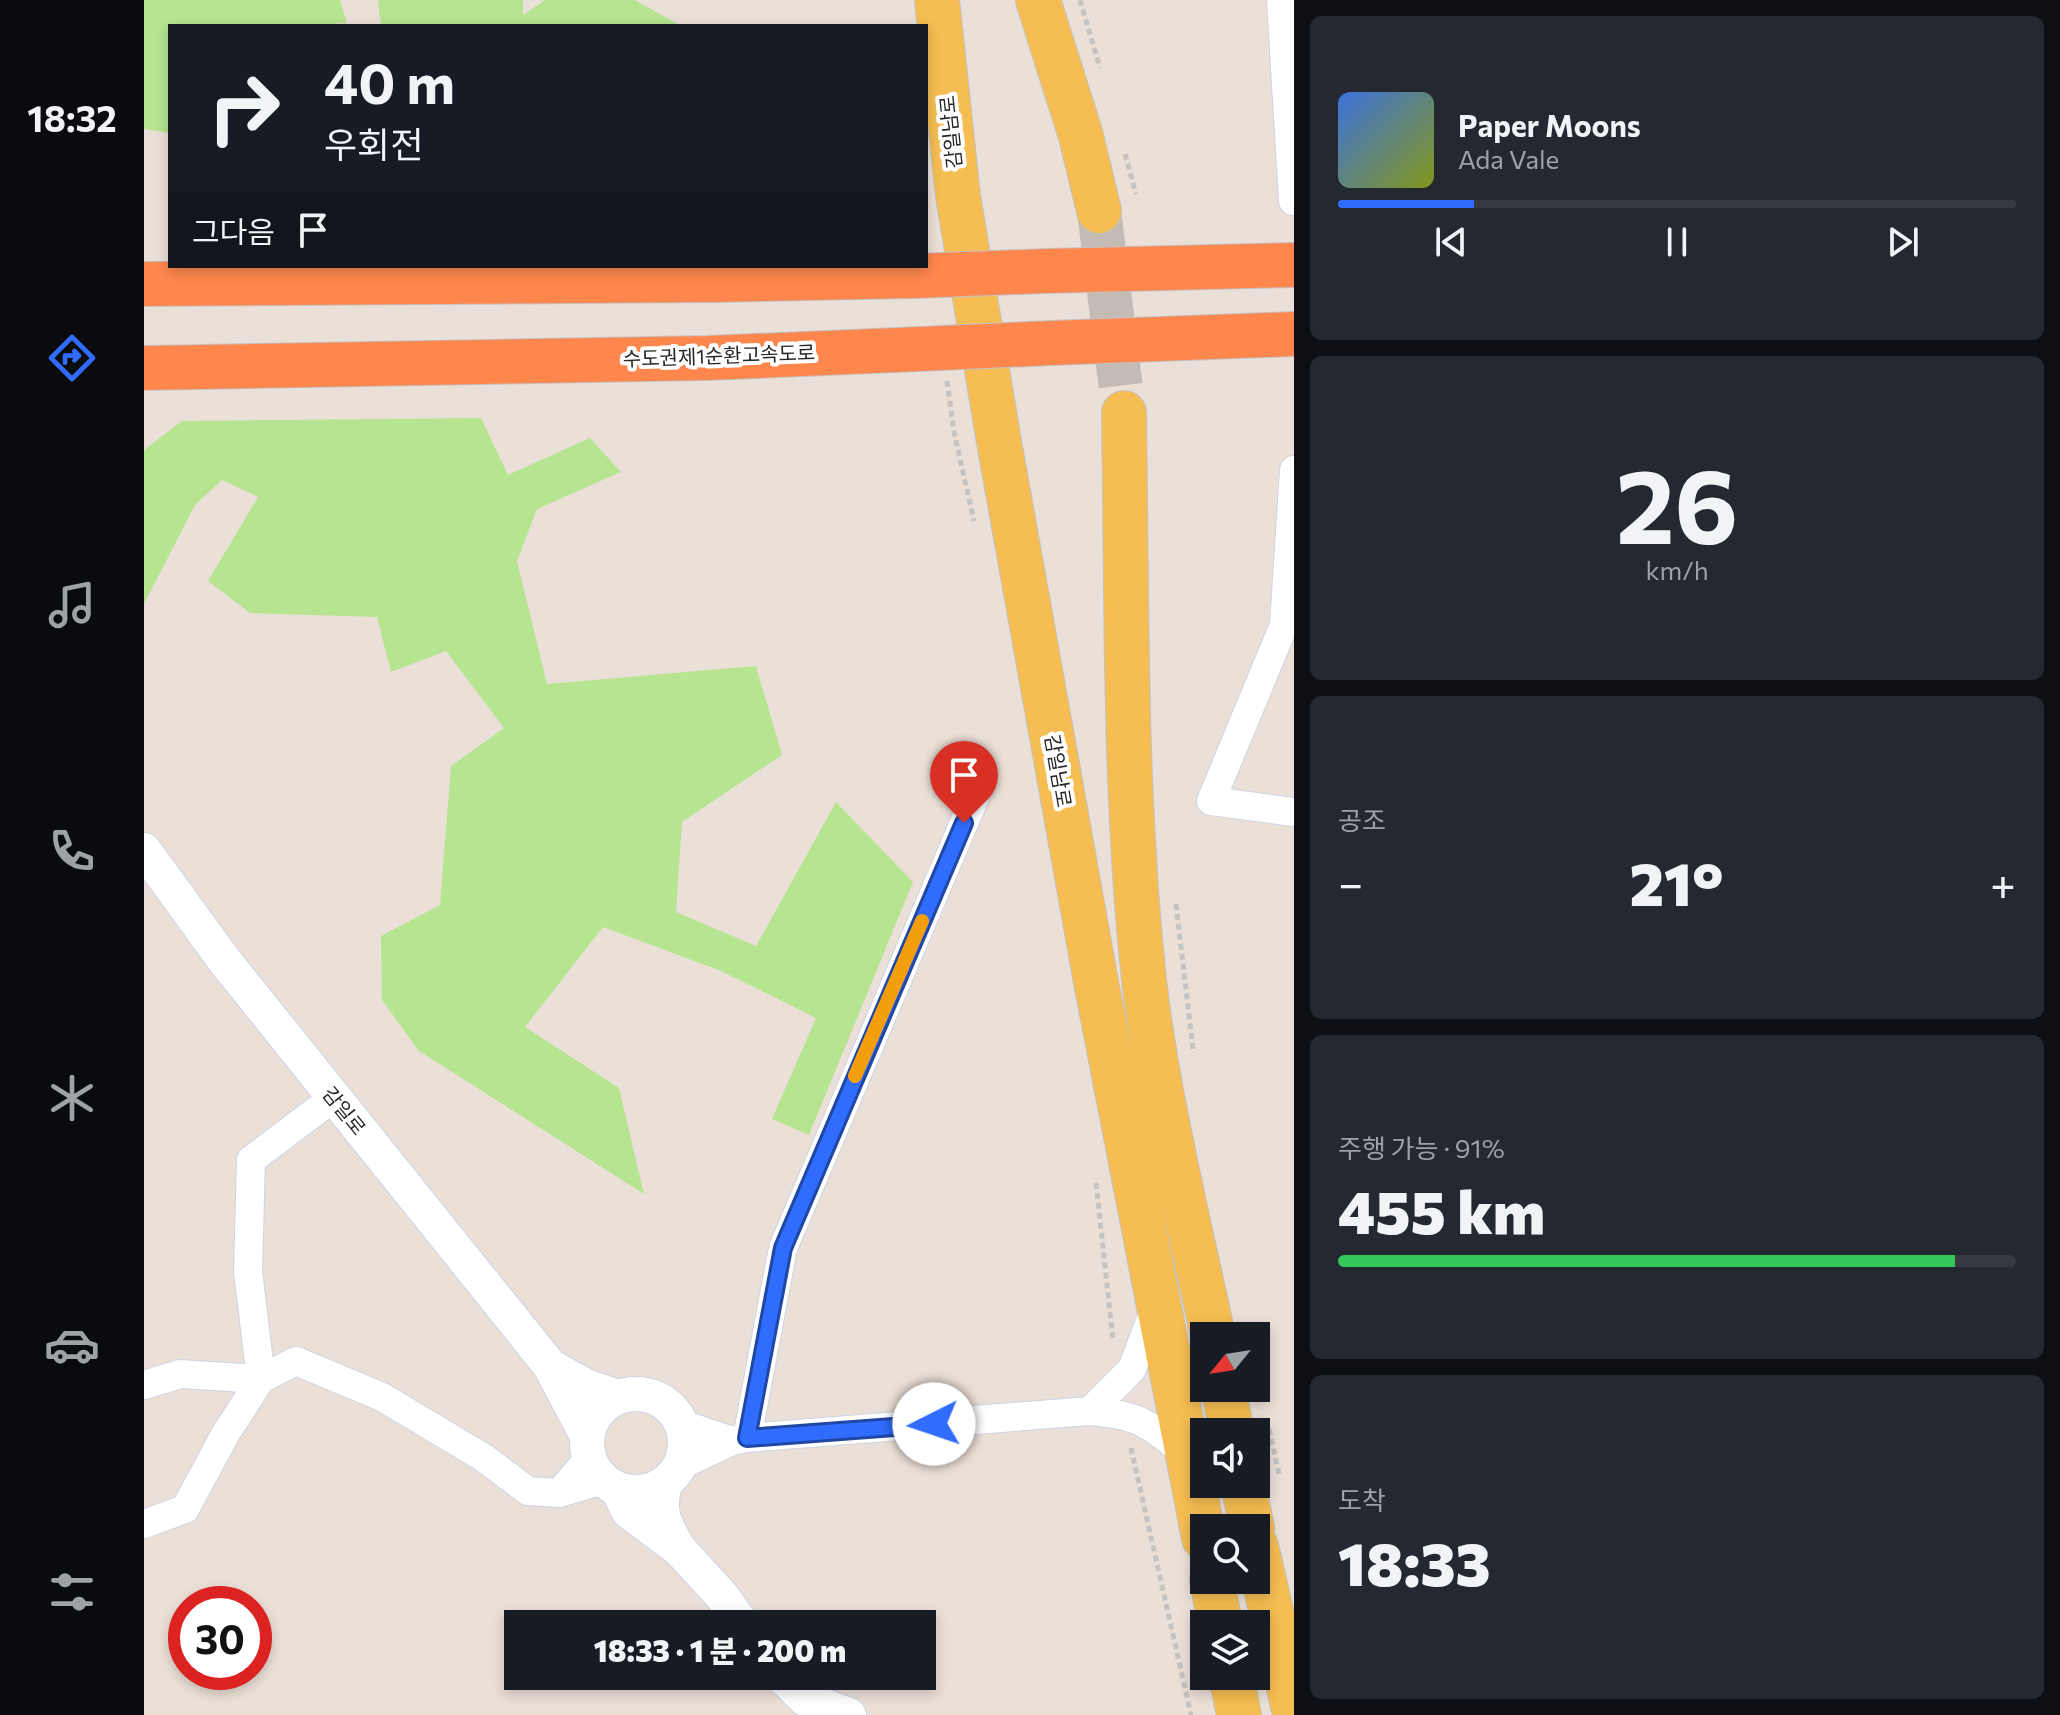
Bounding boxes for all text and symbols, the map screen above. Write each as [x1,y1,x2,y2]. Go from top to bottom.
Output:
text: 40 m [324,47,455,116]
icon: right [192,56,296,160]
street label: 감일남로 [934,94,966,170]
text: 18:32 [27,95,117,139]
text: Paper Moons [1458,106,1641,143]
text: 우회전 [324,121,423,165]
text: Ada Vale [1458,143,1559,174]
icon: arrive [291,208,335,252]
text: 그다음 [192,212,275,249]
icon: previous [1429,220,1473,264]
icon: pause [1655,220,1699,264]
icon: next [1881,220,1925,264]
icon: directions [44,330,100,386]
street label: 수도권제1순환고속도로 [622,340,816,370]
text: 26 [1616,438,1738,565]
text: km/h [1645,554,1709,585]
icon: music [44,577,100,633]
street label: 감일남로 [1041,732,1077,809]
pin [930,741,998,823]
icon: arrive [942,753,986,797]
text: 공조 [1338,804,1386,835]
icon: phone [44,823,100,879]
text: 21° [1629,845,1724,918]
text: − [1338,855,1363,909]
text: + [1990,855,2016,909]
icon: climate [44,1070,100,1126]
street label: 감일로 [318,1081,371,1139]
text: 주행 가능 · 91% [1338,1132,1505,1163]
text: 455 km [1338,1173,1545,1246]
icon: car [44,1317,100,1373]
north arrow [1190,1322,1270,1402]
map controls [1190,1322,1270,1690]
position arrow [892,1382,976,1466]
button: sound [1190,1418,1270,1498]
text: 도착 [1338,1484,1386,1515]
button: search [1190,1514,1270,1594]
text: 18:33 [1338,1525,1491,1598]
icon: filters [44,1564,100,1620]
speed limit sign: 30 [168,1586,272,1690]
button: layers [1190,1610,1270,1690]
text: 18:33 · 1 분 · 200 m [594,1631,846,1668]

